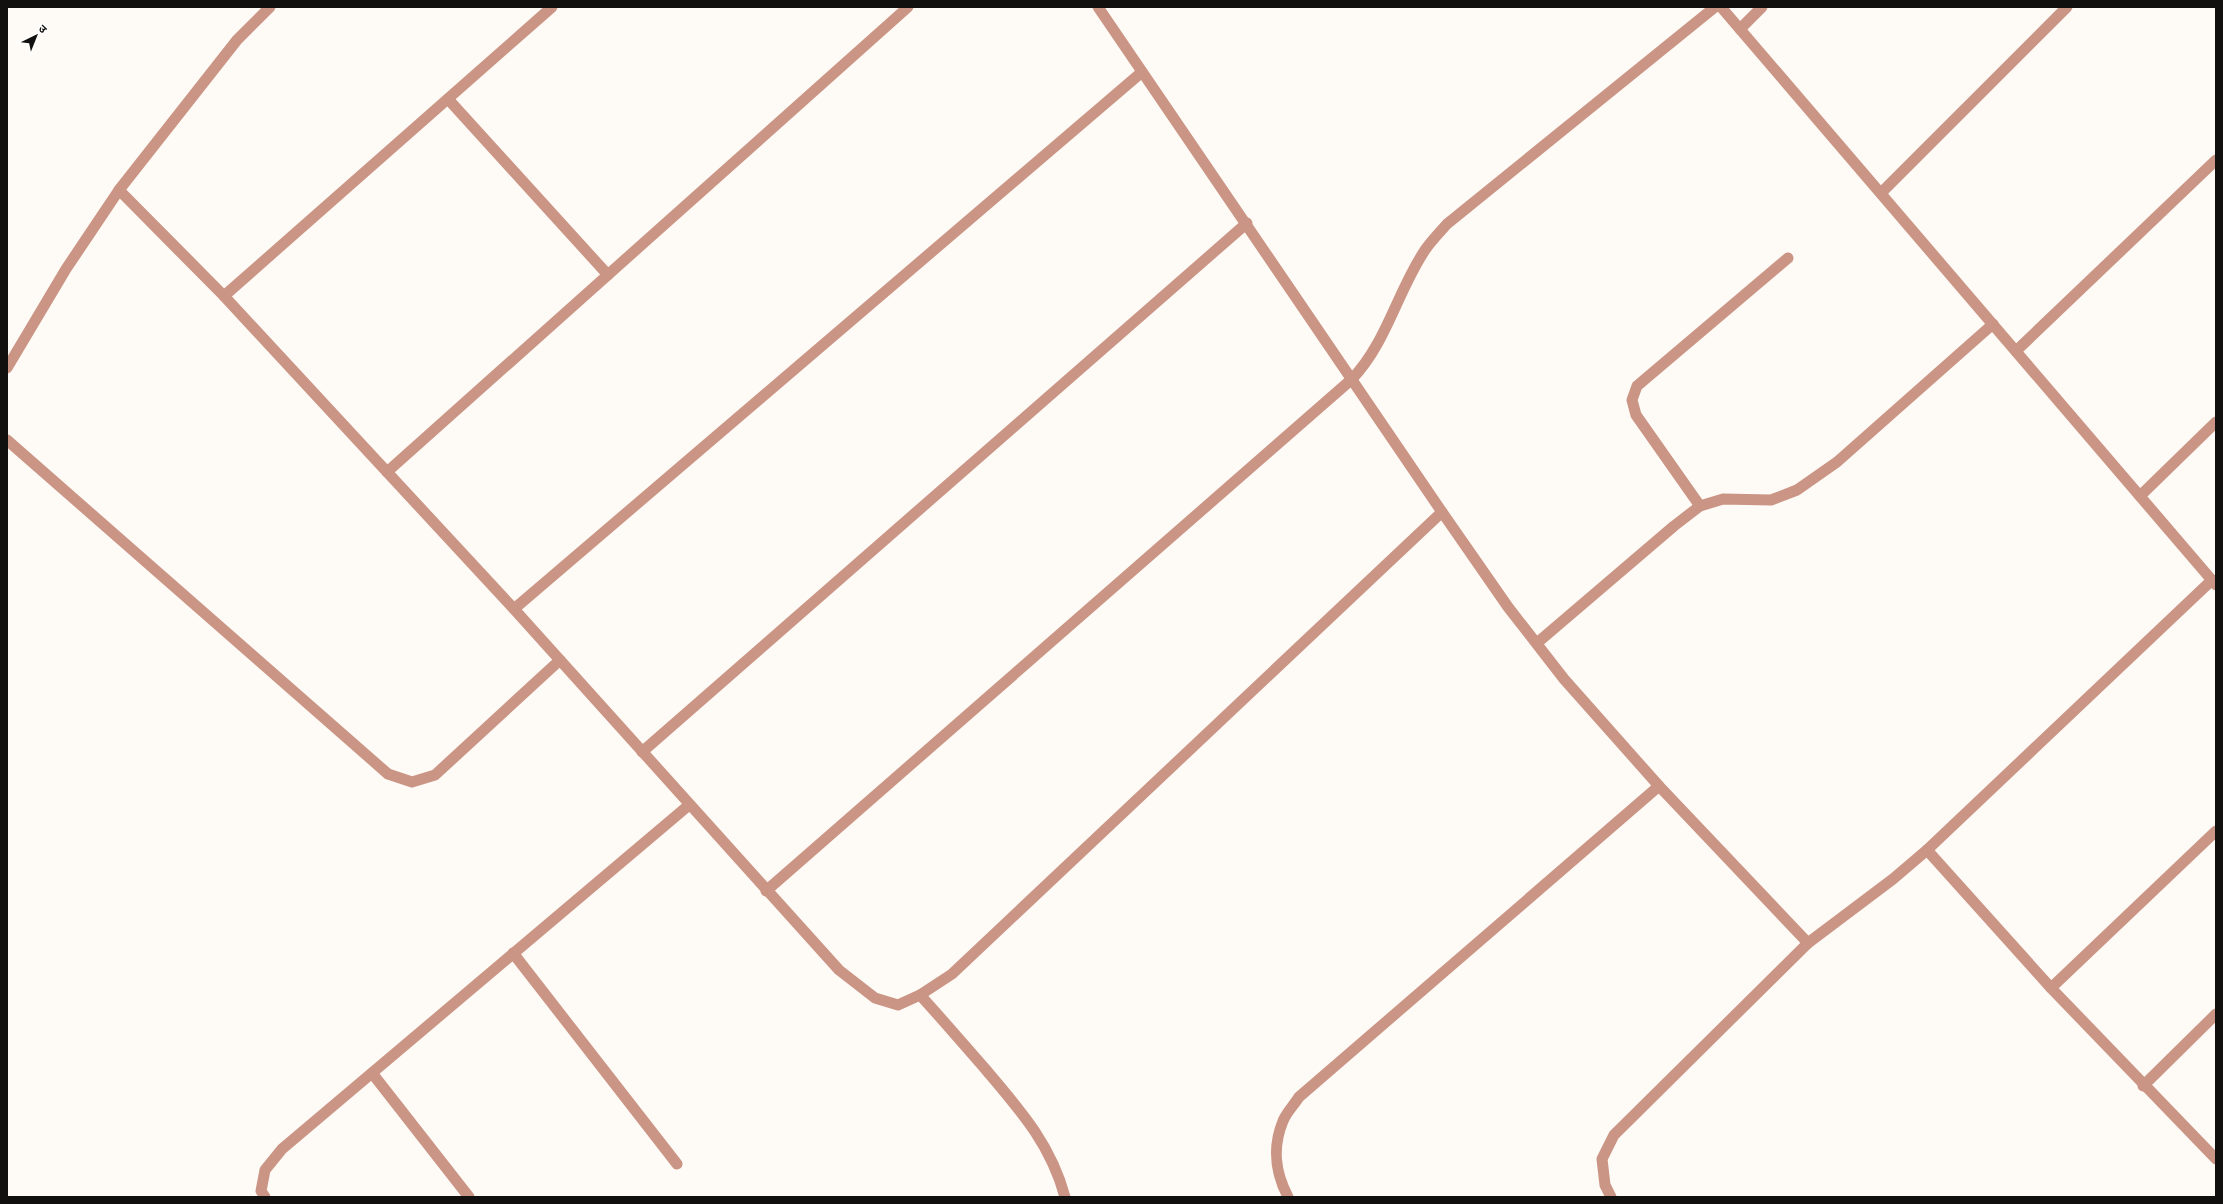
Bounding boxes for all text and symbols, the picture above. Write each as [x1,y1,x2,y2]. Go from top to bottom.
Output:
north arrow [16,16,56,56]
text: उ [36,22,50,36]

